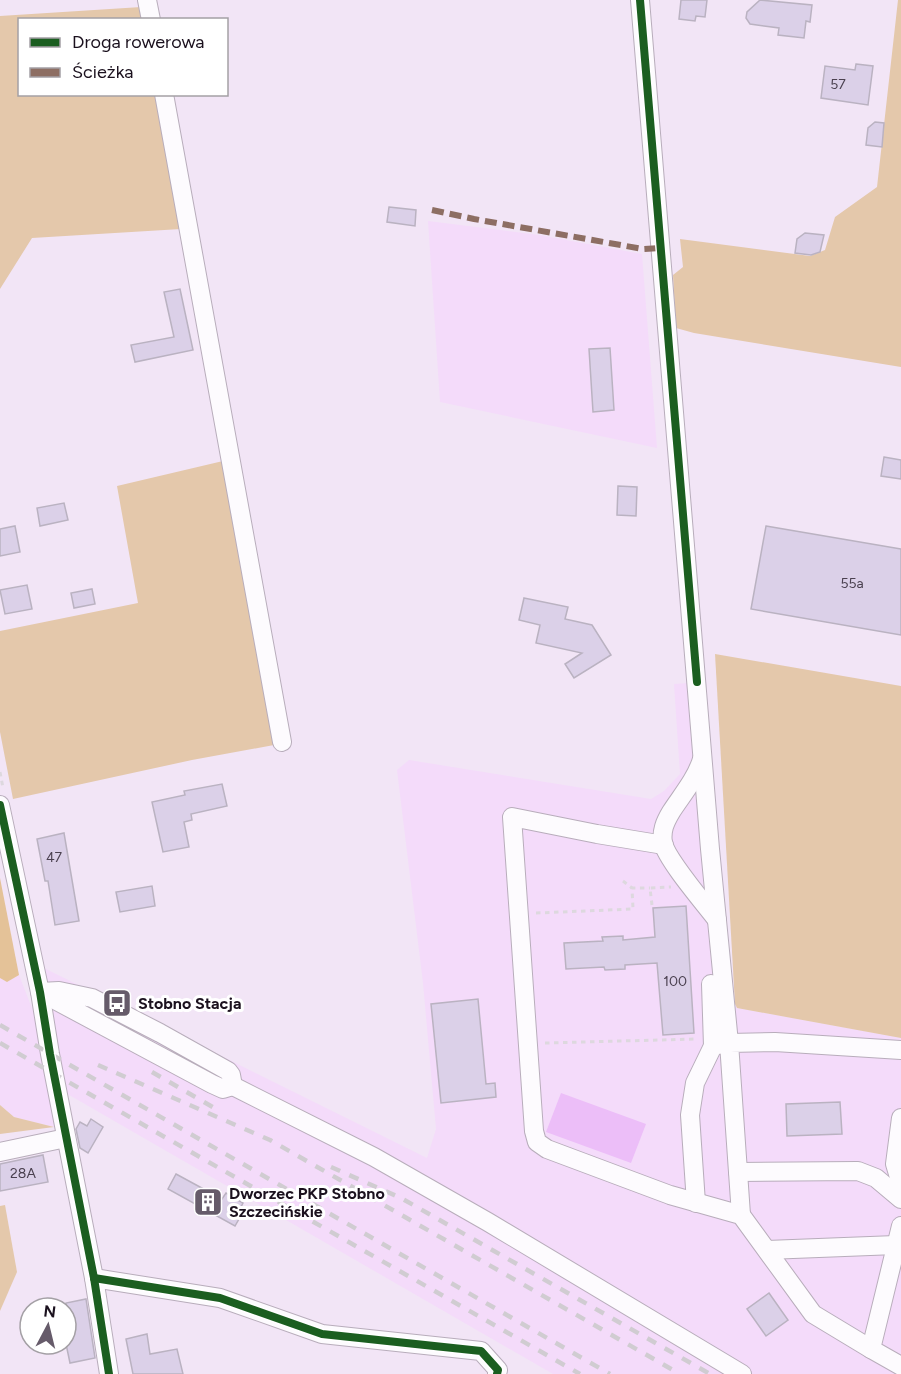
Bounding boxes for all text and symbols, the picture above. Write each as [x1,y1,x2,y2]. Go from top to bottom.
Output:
legend [18,18,228,96]
text: Droga rowerowa [72,31,204,53]
text: Ścieżka [72,61,133,83]
house number: 57 [830,76,846,93]
house number: 55a [840,575,864,592]
house number: 47 [46,849,63,866]
house number: 100 [663,973,687,990]
bus stop icon: Stobno Stacja [101,987,133,1019]
place label: Stobno Stacja [138,994,241,1013]
house number: 28A [10,1165,36,1182]
place label: Dworzec PKP Stobno Szczecińskie [229,1184,385,1221]
building icon: Dworzec PKP Stobno Szczecińskie [192,1186,224,1218]
north arrow [18,1296,78,1356]
text: N [42,1301,57,1322]

